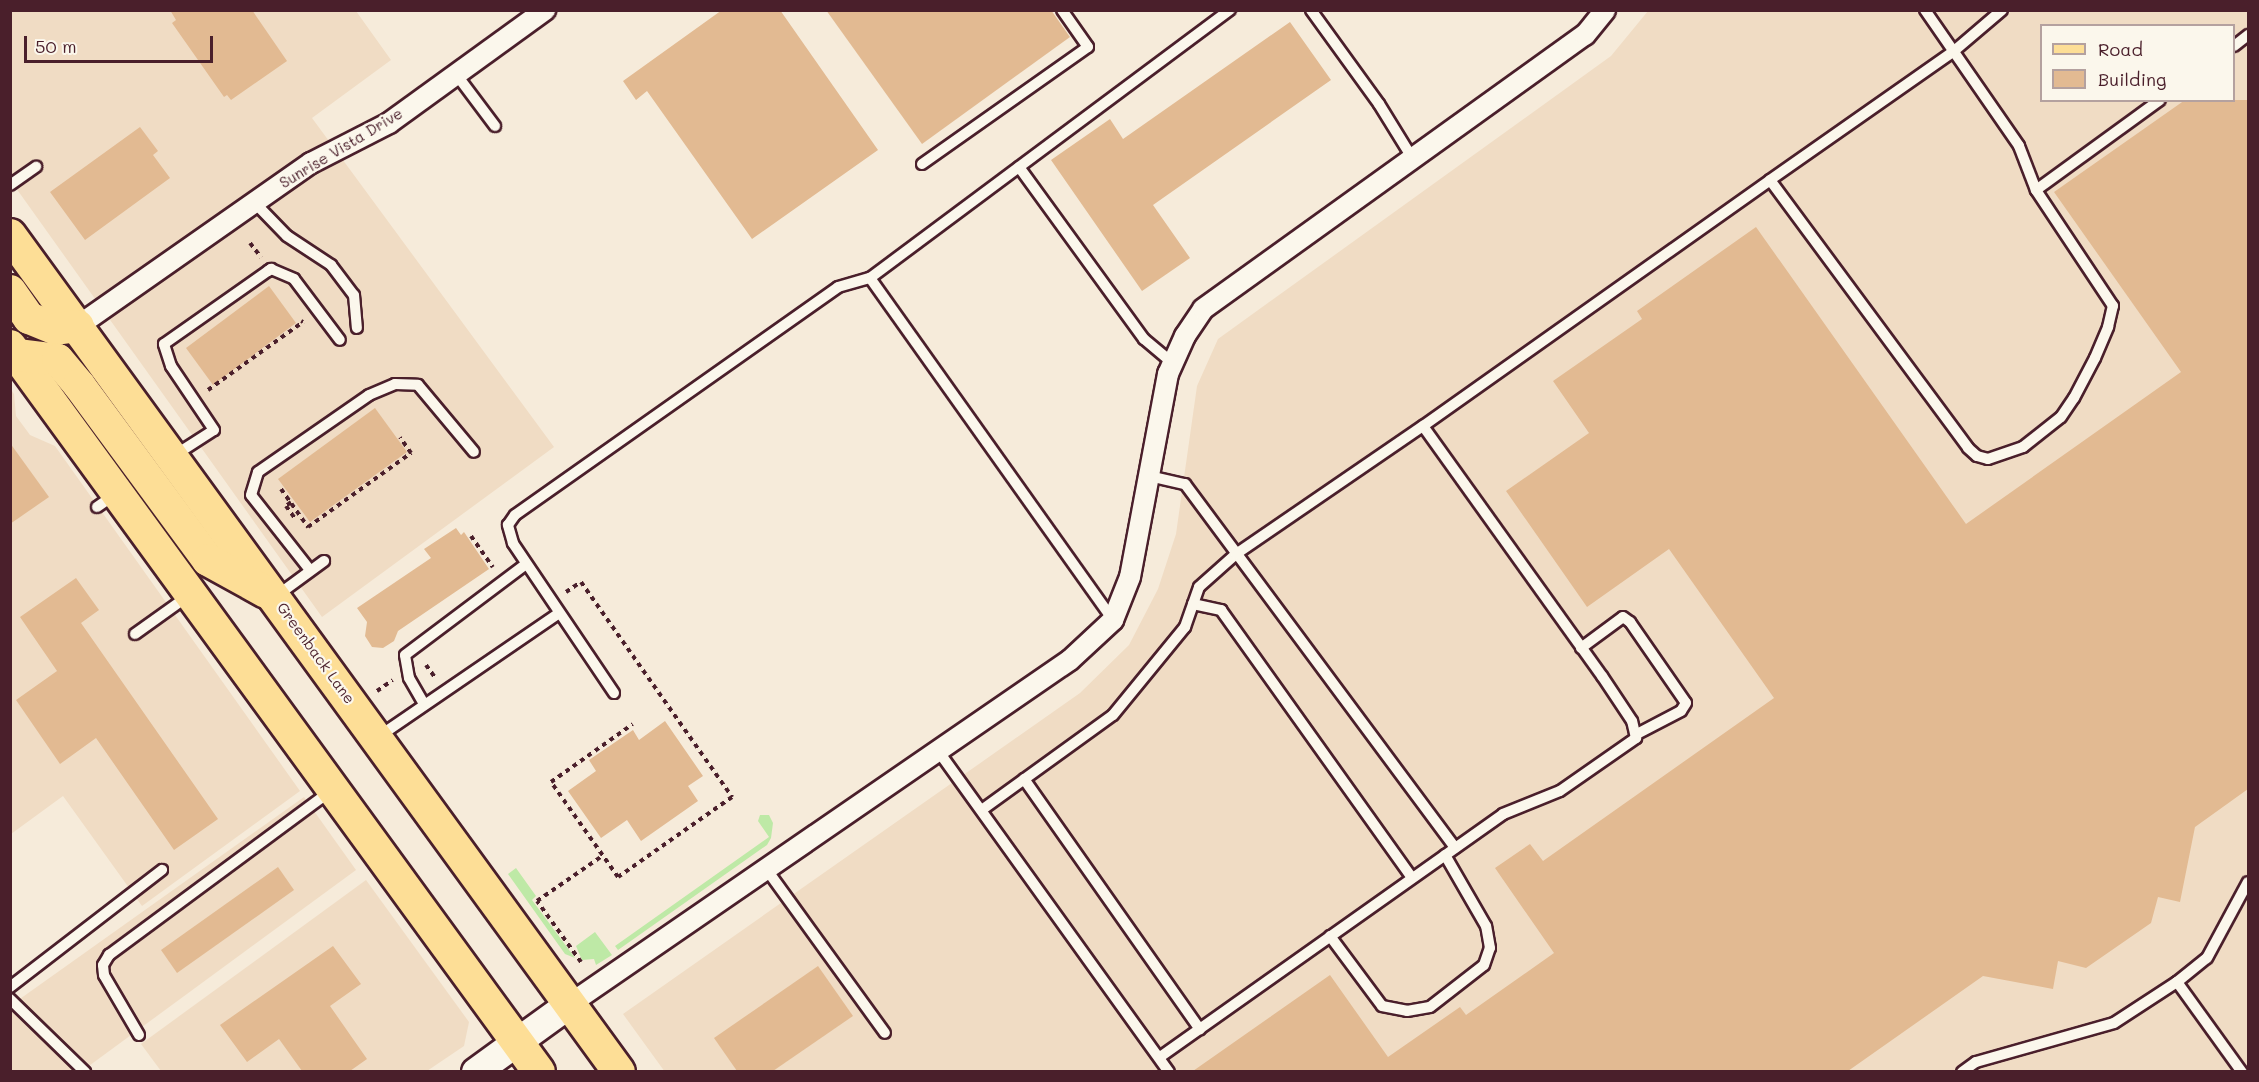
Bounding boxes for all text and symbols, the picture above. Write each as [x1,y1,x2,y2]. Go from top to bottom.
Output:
scale bar [27,24,216,62]
legend [2040,24,2235,102]
text: 50 m [35,34,77,58]
text: Road [2098,37,2143,61]
text: Building [2098,67,2166,91]
street label: Sunrise Vista Drive [276,104,406,192]
street label: Greenback Lane [273,599,359,707]

